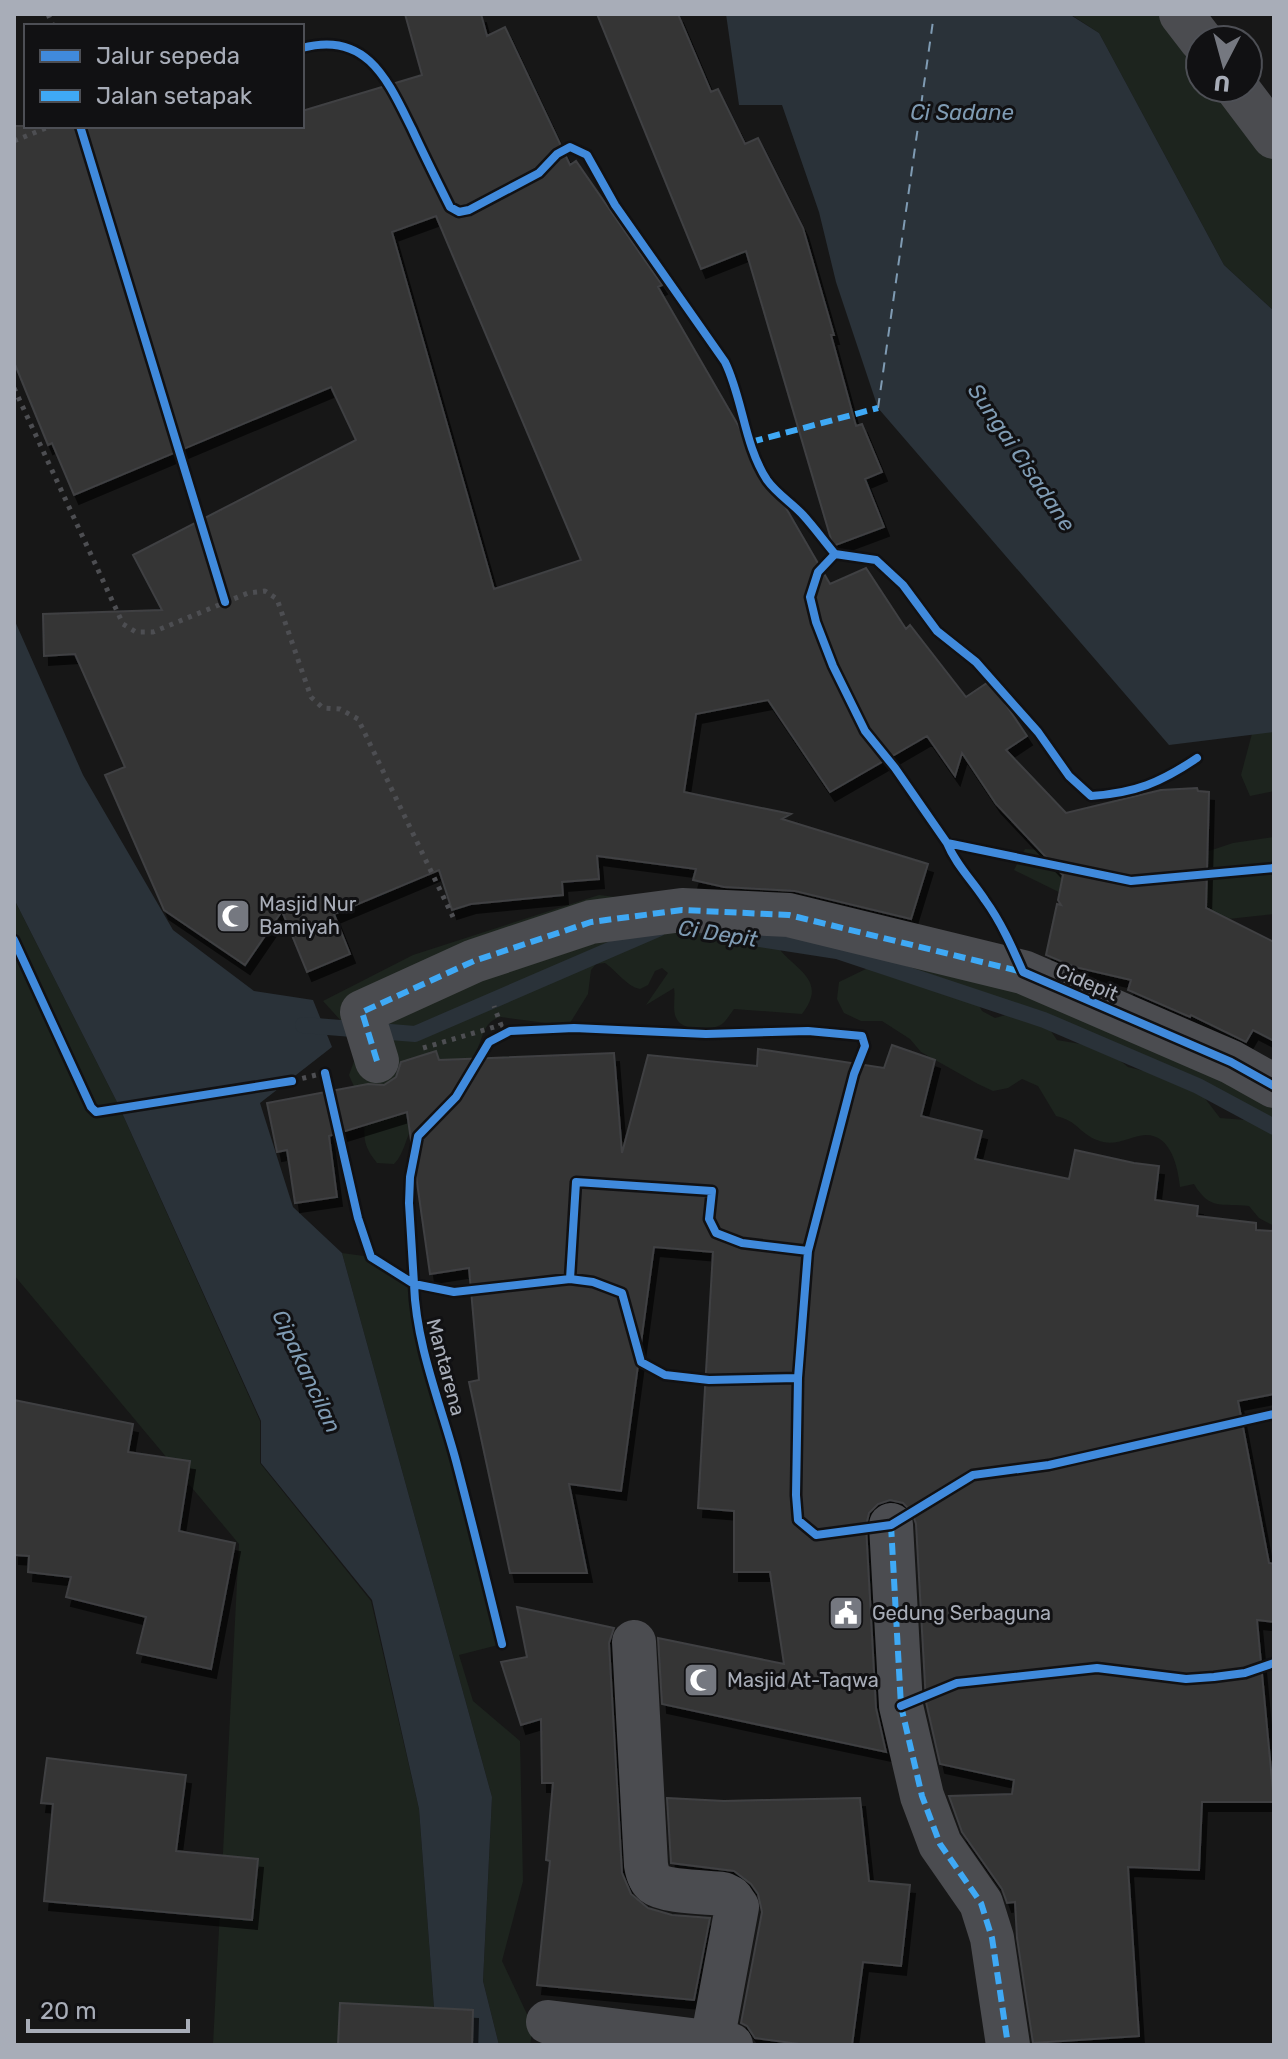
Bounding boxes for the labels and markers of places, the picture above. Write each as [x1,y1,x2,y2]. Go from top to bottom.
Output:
place label: Masjid Nur Bamiyah [259,892,357,939]
mosque icon: Masjid Nur Bamiyah [214,897,252,935]
public building icon: Gedung Serbaguna [827,1594,865,1632]
place label: Gedung Serbaguna [872,1601,1051,1625]
mosque icon: Masjid At-Taqwa [682,1661,720,1699]
place label: Masjid At-Taqwa [727,1668,879,1692]

